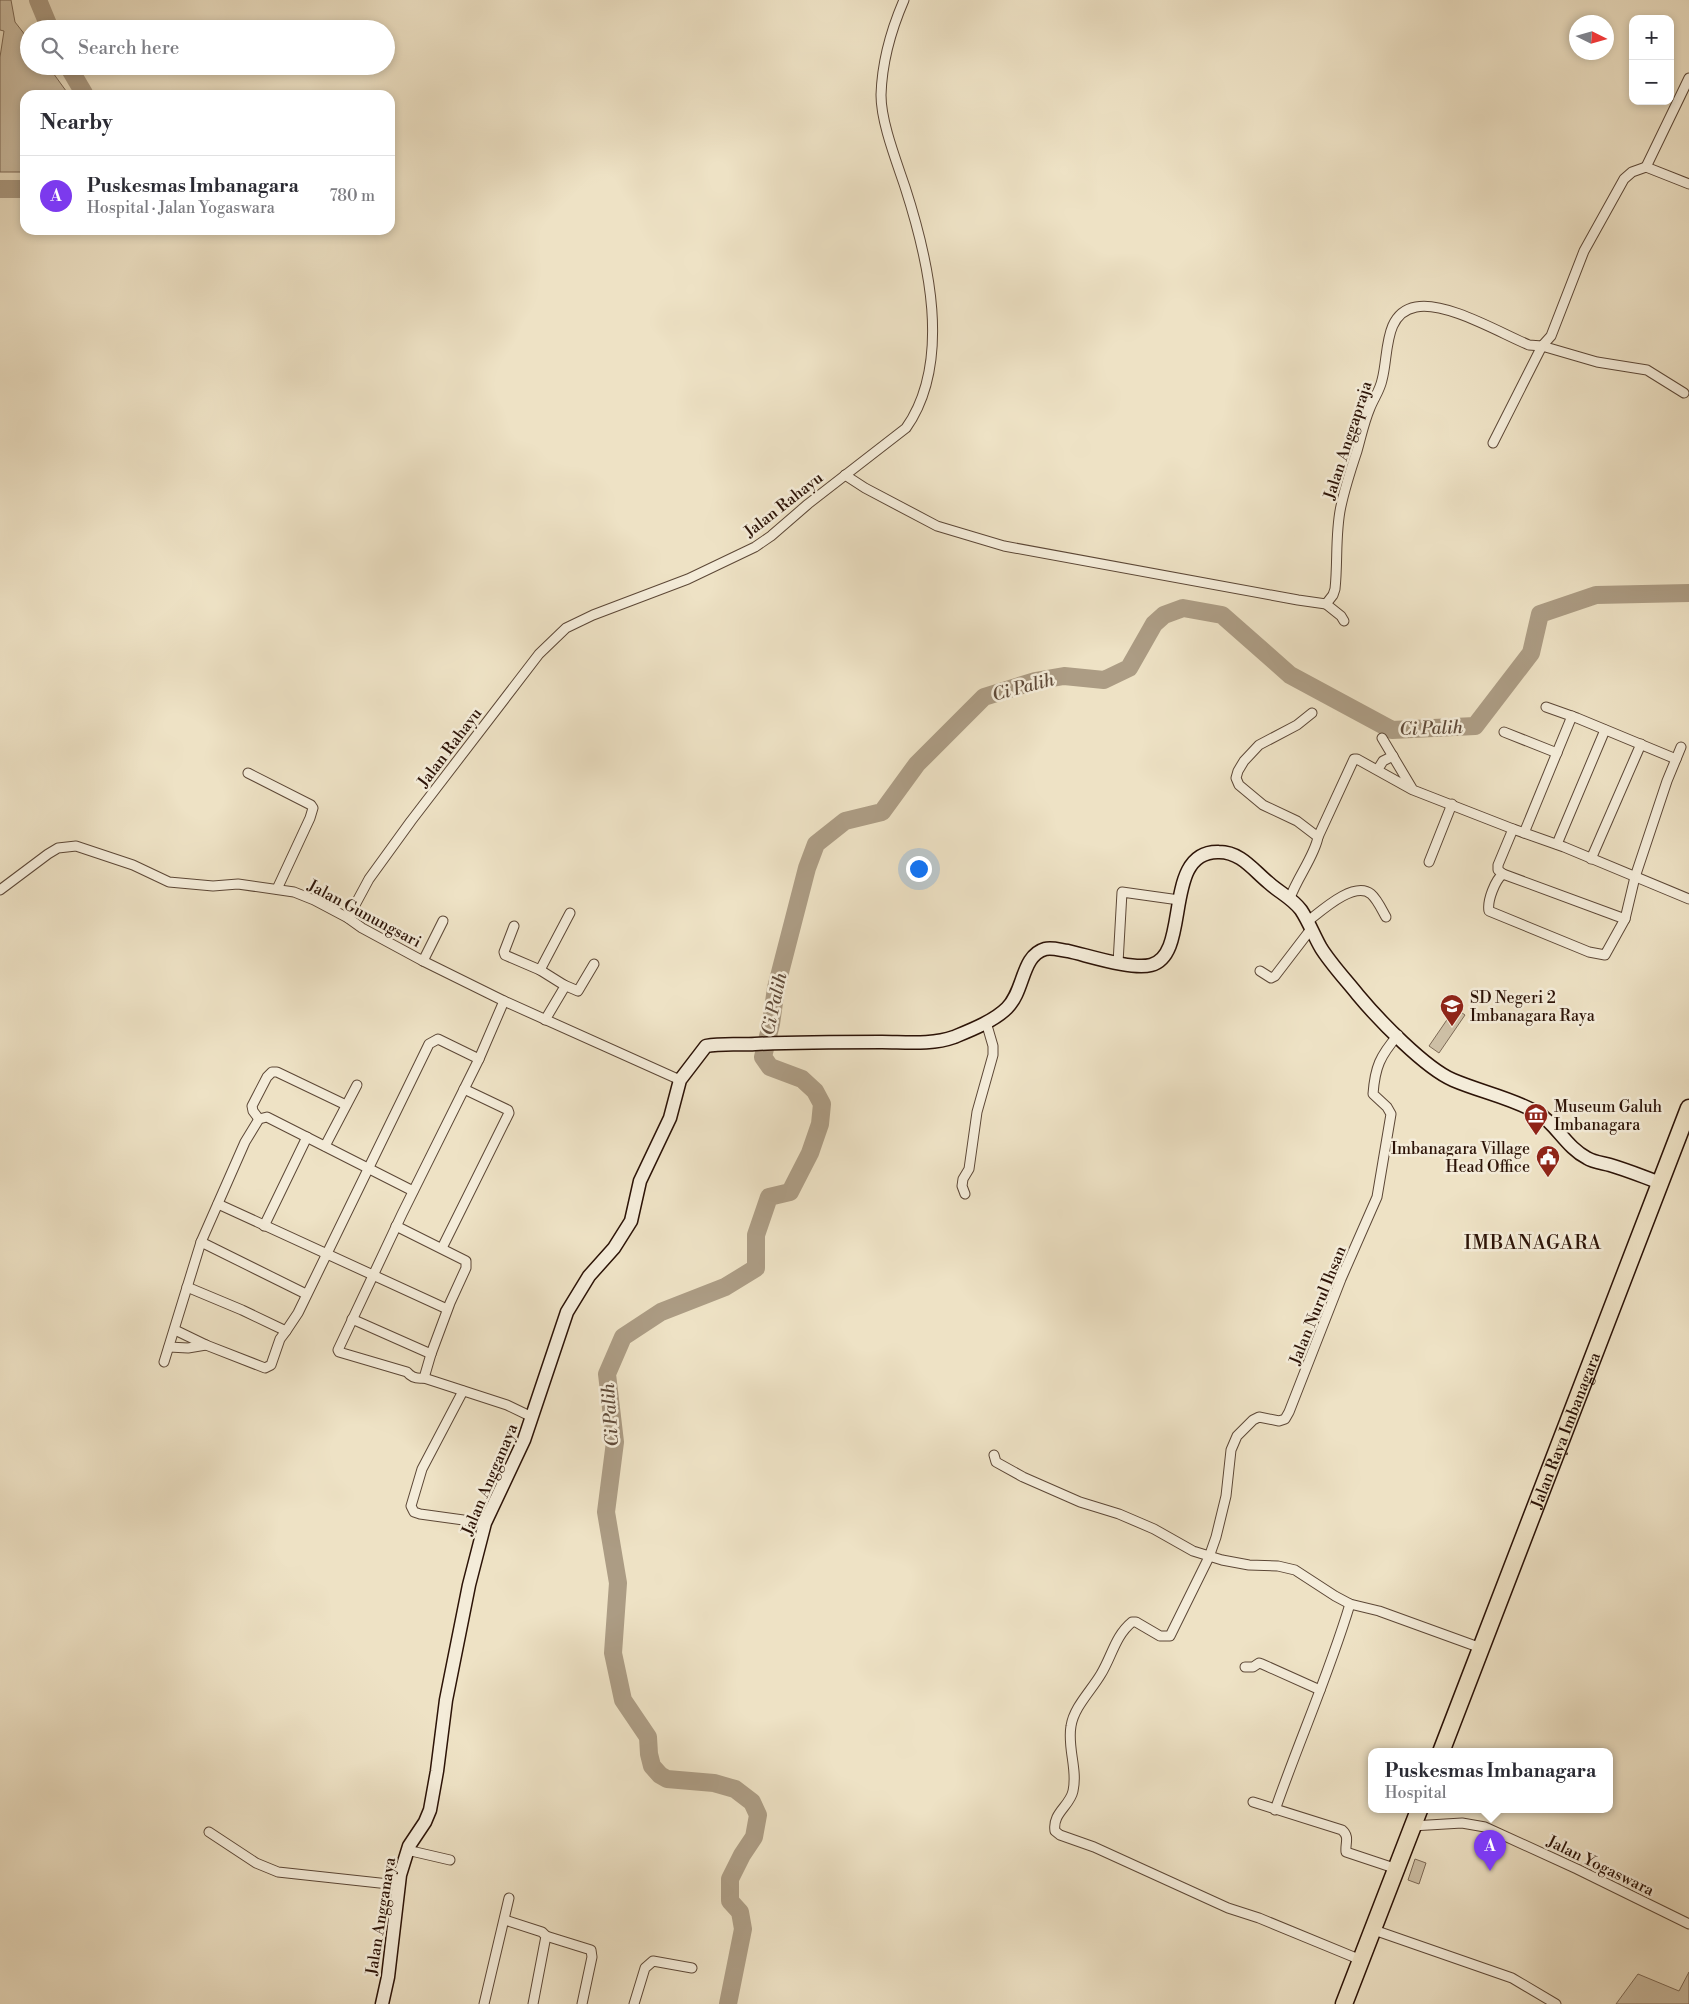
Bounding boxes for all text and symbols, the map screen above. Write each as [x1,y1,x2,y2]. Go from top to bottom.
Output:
north arrow [1569,15,1614,60]
map controls [1629,15,1674,105]
button: + [1629,15,1674,60]
search box [20,20,395,75]
icon: search [38,34,66,62]
text: Search here [78,36,179,60]
button: − [1629,60,1674,105]
text: Nearby [40,110,113,136]
text: Puskesmas Imbanagara [87,174,299,198]
text: A [50,186,62,206]
text: 780 m [330,186,375,206]
text: Hospital · Jalan Yogaswara [87,198,275,218]
street label: Jalan Anggapraja [1319,378,1377,503]
street label: Jalan Rahayu [739,468,827,542]
water label: Ci Palih [990,668,1058,707]
street label: Jalan Rahayu [413,704,486,792]
water label: Ci Palih [1399,716,1464,741]
your location [906,856,932,882]
street label: Jalan Gunungsari [304,875,425,952]
water label: Ci Palih [757,970,793,1038]
place label: SD Negeri 2 Imbanagara Raya [1470,988,1596,1026]
school or university icon: SD Negeri 2 Imbanagara Raya [1439,993,1465,1027]
place label: Museum Galuh Imbanagara [1554,1097,1663,1135]
museum icon: Museum Galuh Imbanagara [1523,1102,1549,1136]
place label: Imbanagara Village Head Office [1391,1139,1530,1177]
public building icon: Imbanagara Village Head Office [1535,1144,1561,1178]
district label: IMBANAGARA [1464,1231,1602,1255]
street label: Jalan Nurul Ihsan [1285,1243,1351,1369]
street label: Jalan Raya Imbanagara [1526,1349,1605,1512]
water label: Ci Palih [597,1382,624,1447]
street label: Jalan Angganaya [457,1420,523,1539]
popup [1368,1748,1613,1813]
text: Puskesmas Imbanagara [1385,1759,1596,1783]
text: Hospital [1385,1783,1447,1803]
pin: A [1474,1830,1506,1871]
street label: Jalan Yogaswara [1543,1831,1658,1901]
street label: Jalan Angganaya [362,1855,400,1977]

